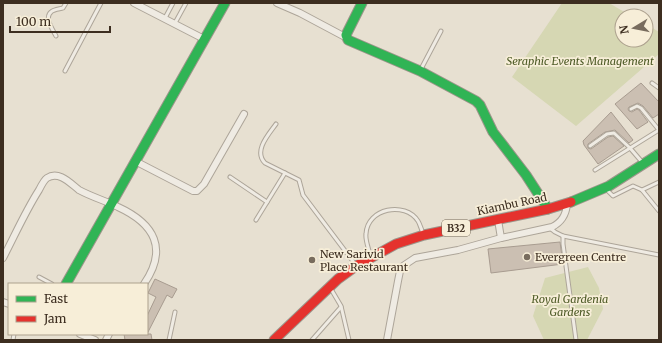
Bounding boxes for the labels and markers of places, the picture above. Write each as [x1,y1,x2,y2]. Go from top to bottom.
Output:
place label: New Sarivid Place Restaurant [320,247,409,274]
place label: Evergreen Centre [535,250,626,264]
marker: Evergreen Centre [522,252,532,262]
marker: New Sarivid Place Restaurant [307,255,317,265]

